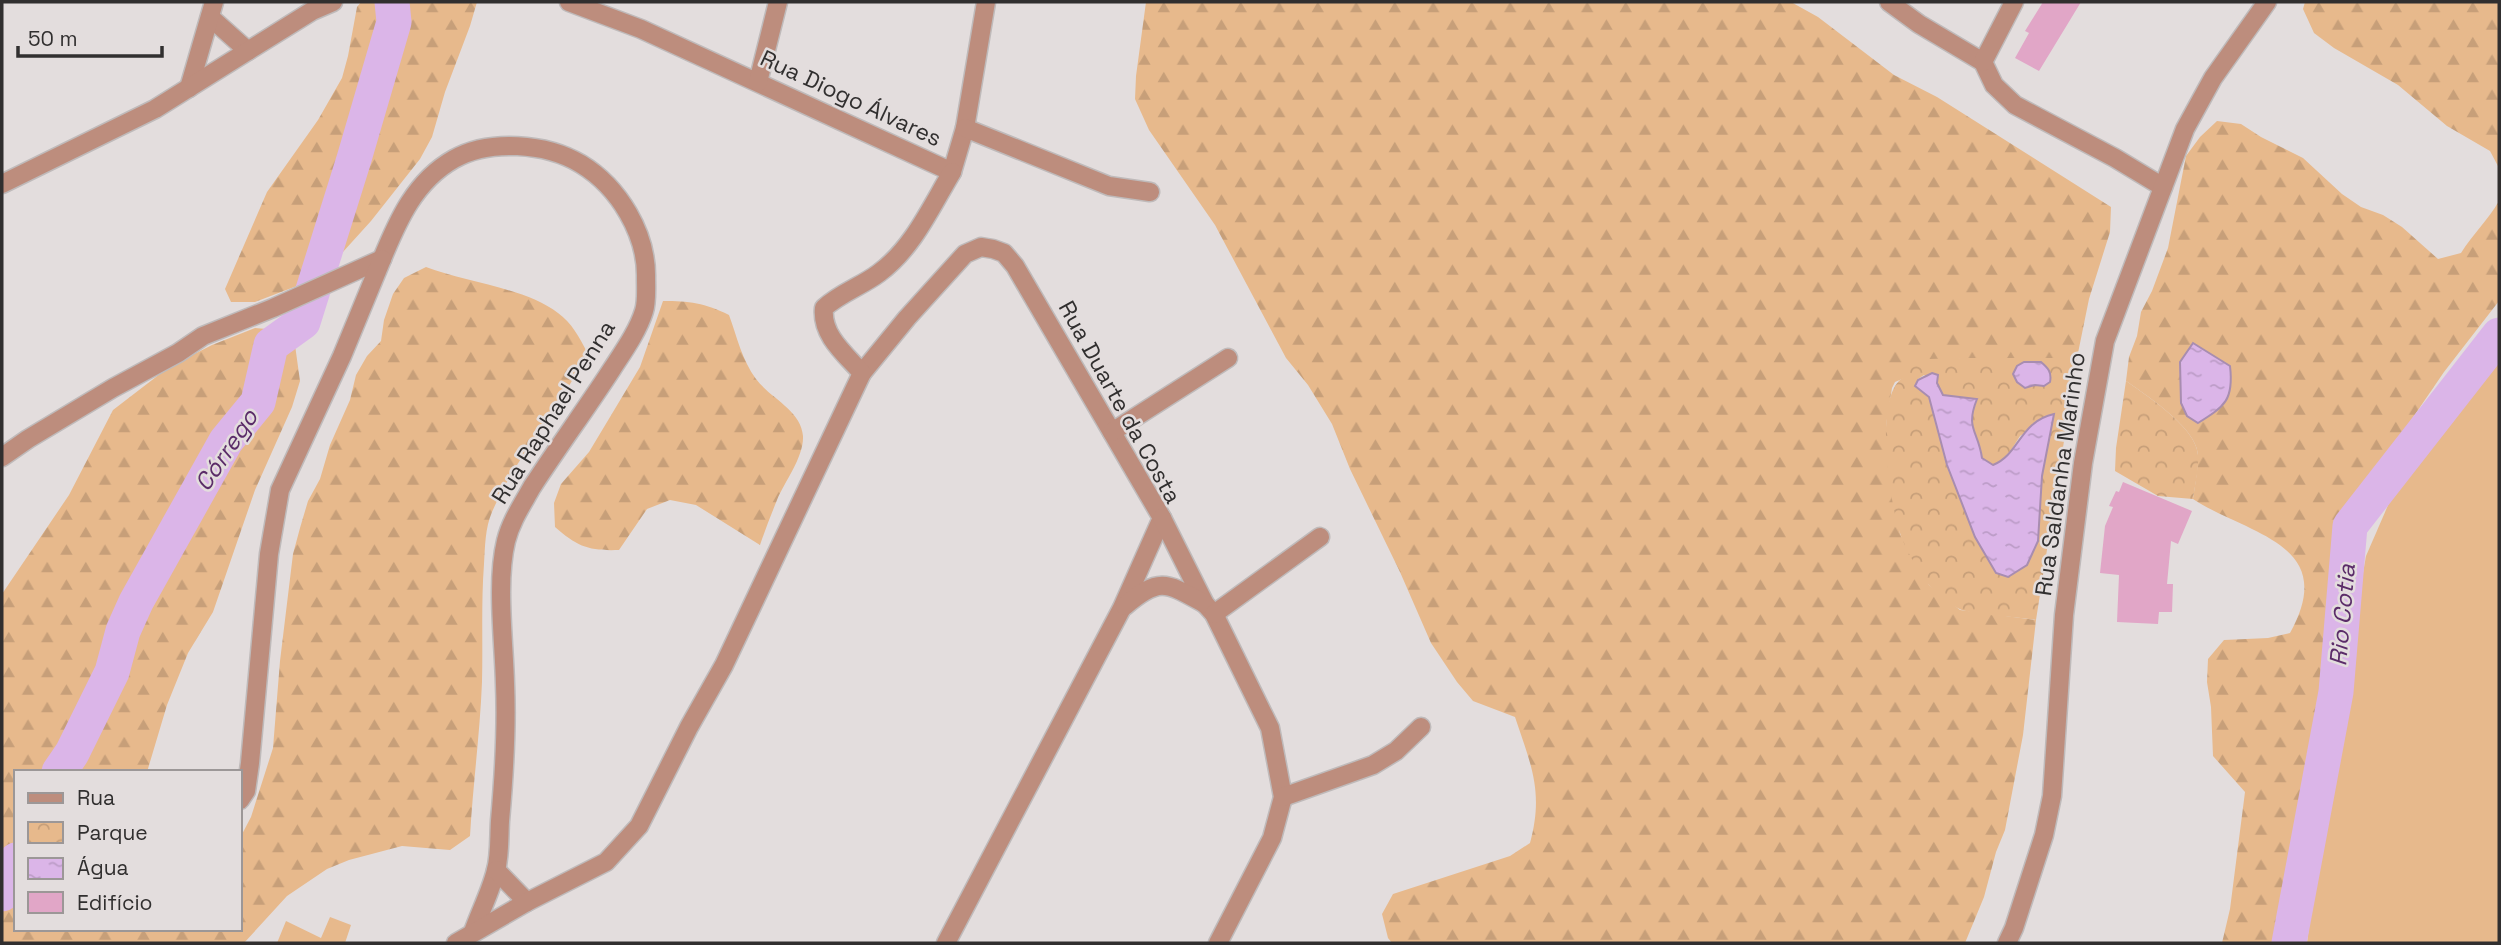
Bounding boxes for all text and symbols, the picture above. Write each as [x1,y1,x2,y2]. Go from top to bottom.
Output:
scale bar [18,14,161,58]
text: 50 m [28,25,78,52]
street label: Rua Diogo Álvares [755,43,947,153]
street label: Rua Duarte da Costa [1052,295,1188,509]
street label: Rua Raphael Penna [484,315,622,509]
street label: Rua Saldanha Marinho [2028,350,2092,598]
water label: Córrego [187,402,265,497]
water label: Rio Cotia [2322,562,2362,667]
legend [14,770,242,931]
text: Rua [77,784,115,811]
text: Parque [77,819,148,846]
text: Água [77,854,129,881]
text: Edifício [77,889,153,916]

